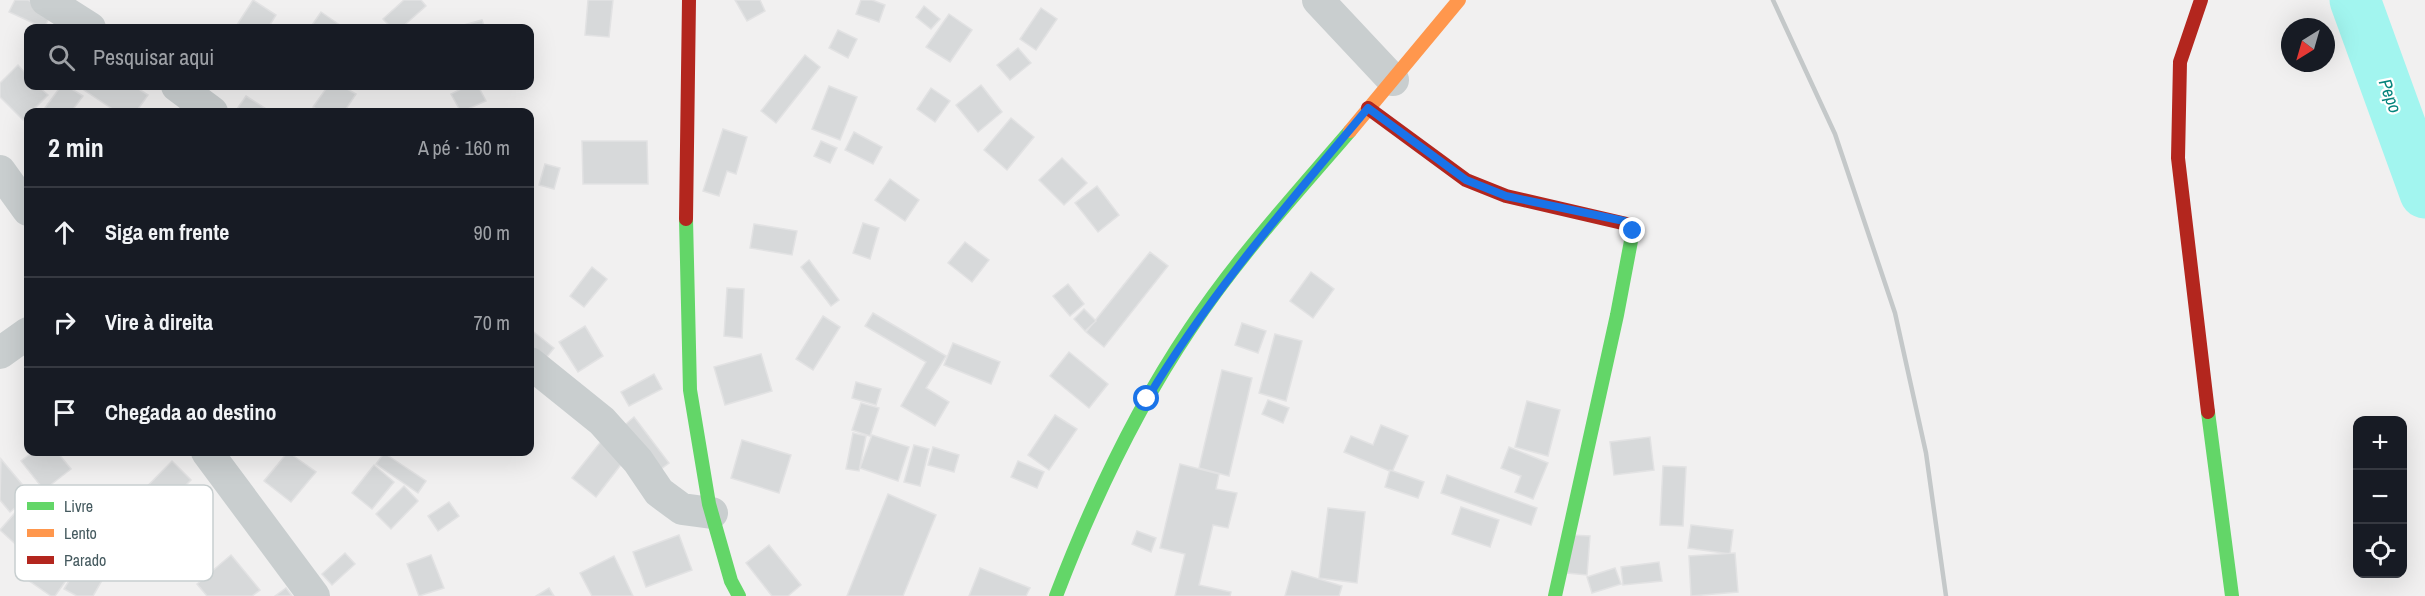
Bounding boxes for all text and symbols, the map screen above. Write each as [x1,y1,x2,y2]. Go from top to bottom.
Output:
north arrow [2281,18,2335,72]
search box [24,24,534,90]
icon: search [45,41,78,74]
text: Pesquisar aqui [93,42,214,72]
water label: Pepo [2373,75,2408,116]
text: 2 min [48,130,104,165]
text: A pé · 160 m [418,134,510,161]
icon: ahead [48,216,81,249]
text: Siga em frente [105,217,229,247]
route end [1619,217,1645,243]
text: 90 m [474,219,510,246]
icon: right [48,306,81,339]
text: Vire à direita [105,307,213,337]
text: 70 m [474,309,510,336]
route start [1133,385,1159,411]
icon: arrive [48,396,81,429]
text: Chegada ao destino [105,397,276,427]
map controls [2353,416,2407,578]
button: + [2353,416,2407,470]
button: − [2353,470,2407,524]
legend [15,485,213,581]
text: Livre [64,495,93,517]
text: Lento [64,522,97,544]
button: locate [2353,524,2407,578]
text: Parado [64,549,106,571]

